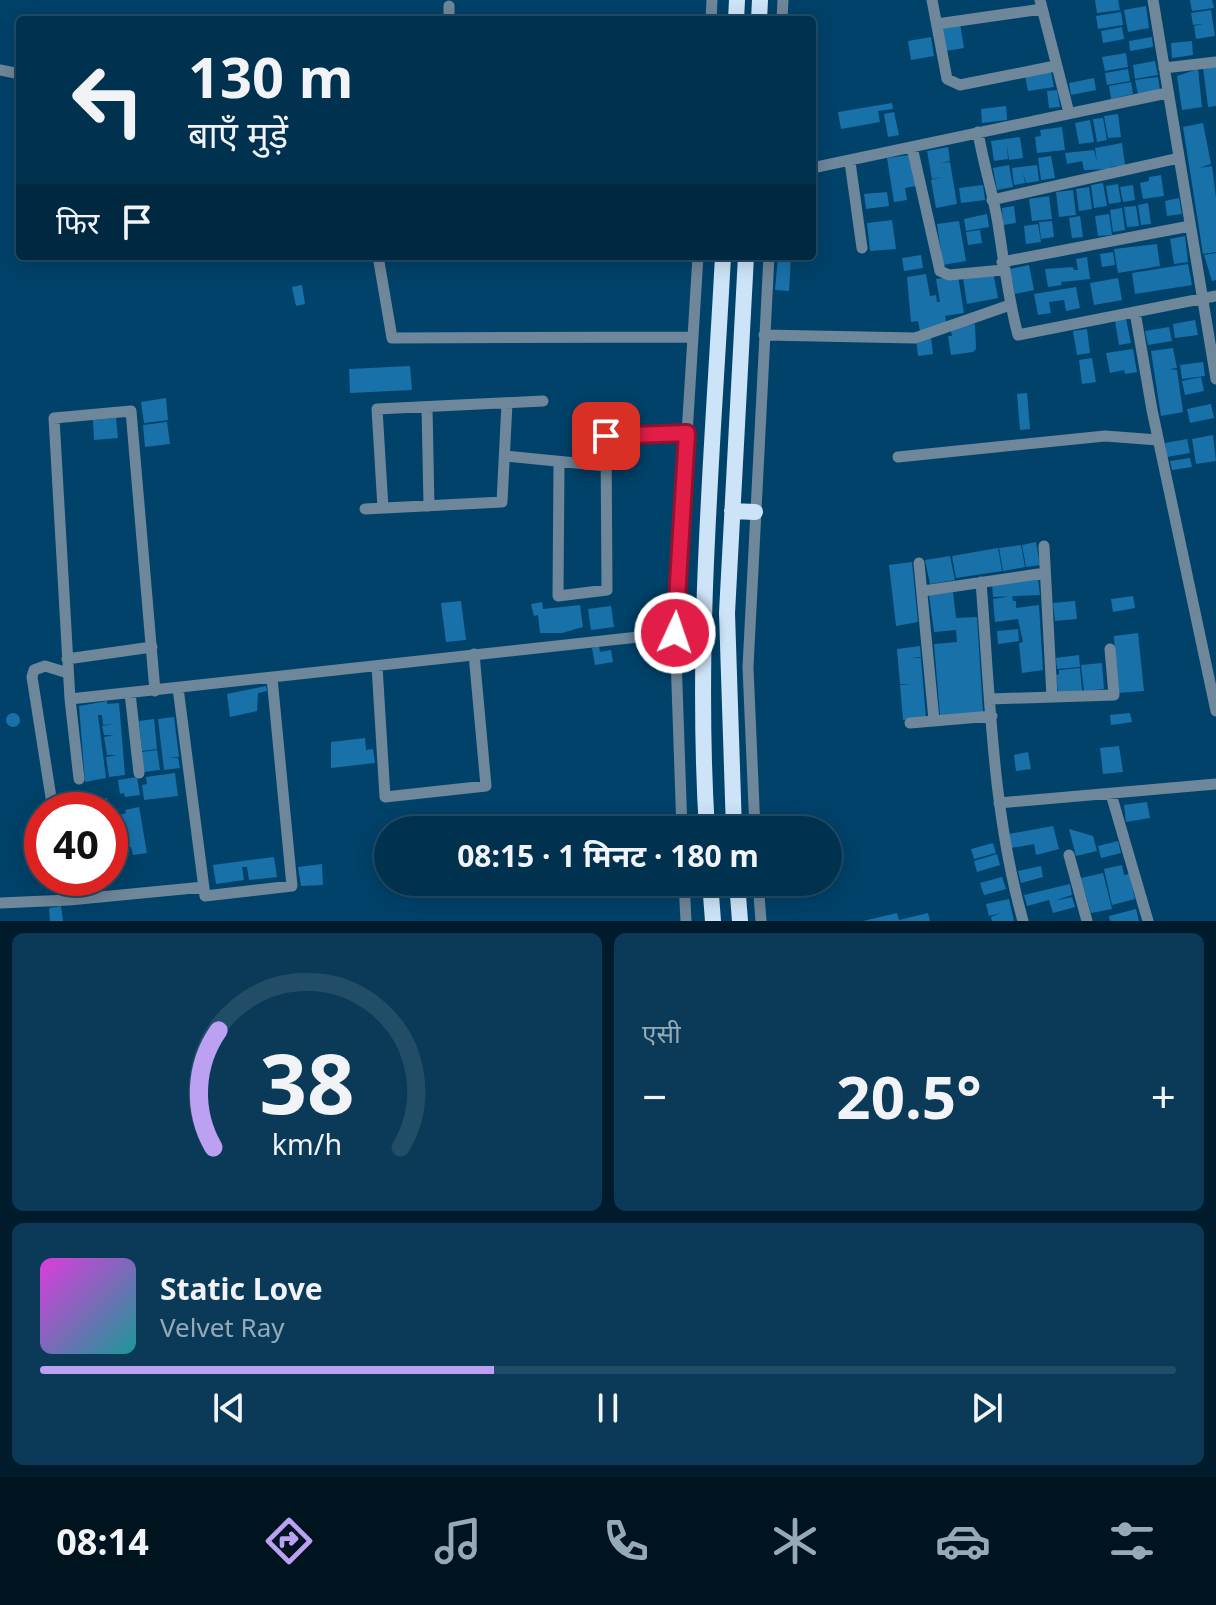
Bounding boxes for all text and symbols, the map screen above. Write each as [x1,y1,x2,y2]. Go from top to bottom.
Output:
text: 130 m [188,38,353,114]
icon: left [56,48,160,152]
text: बाएँ मुड़ें [188,110,288,159]
icon: arrive [115,200,159,244]
text: फिर [56,202,99,243]
pin [572,402,640,470]
icon: arrive [584,414,628,458]
position arrow [633,591,717,675]
speed limit sign: 40 [24,792,128,896]
text: 08:15 · 1 मिनट · 180 m [457,835,759,876]
text: एसी [642,1015,681,1051]
text: 38 [259,1025,355,1138]
text: 20.5° [836,1055,982,1137]
text: − [642,1066,667,1126]
text: + [1151,1066,1176,1126]
text: km/h [272,1124,342,1163]
text: Static Love [160,1268,323,1309]
text: Velvet Ray [160,1309,285,1345]
icon: previous [207,1386,251,1430]
icon: pause [586,1386,630,1430]
icon: next [965,1386,1009,1430]
icon: directions [261,1513,317,1569]
icon: music [430,1513,486,1569]
icon: phone [598,1513,654,1569]
icon: climate [767,1513,823,1569]
icon: car [935,1513,991,1569]
icon: filters [1104,1513,1160,1569]
text: 08:14 [56,1517,149,1566]

